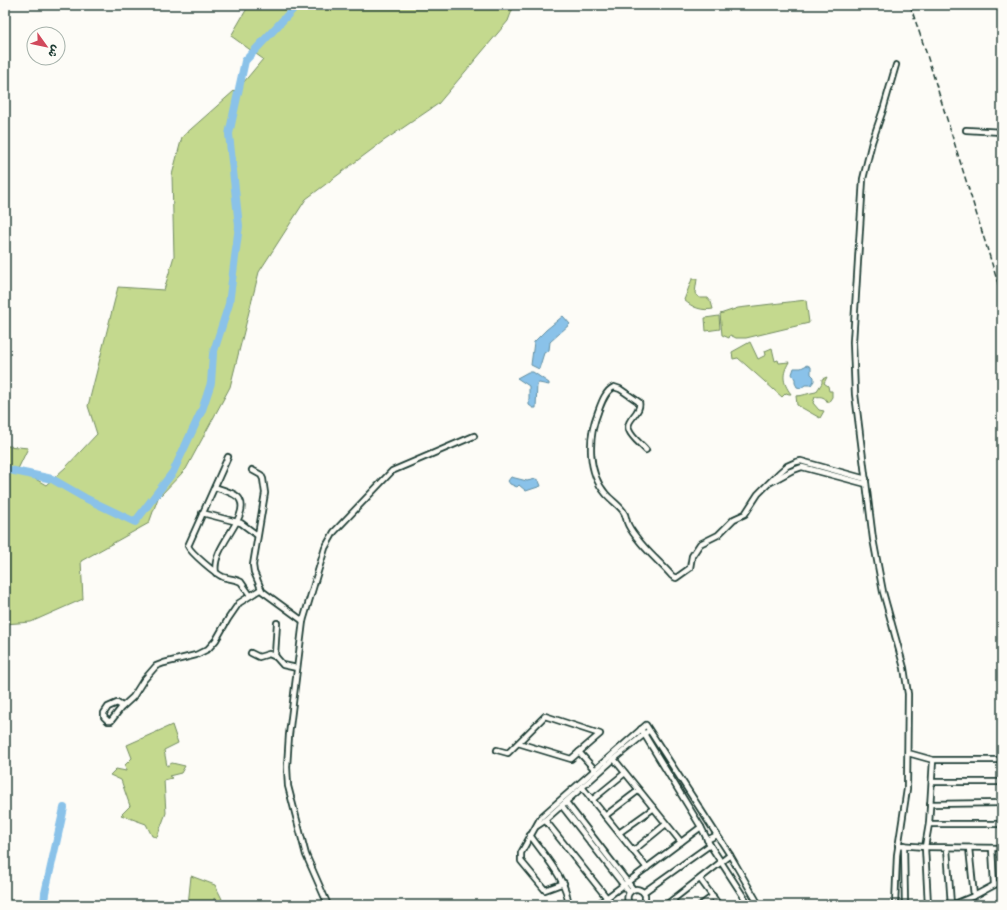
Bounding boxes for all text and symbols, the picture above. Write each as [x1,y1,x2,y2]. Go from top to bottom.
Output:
north arrow [26,26,66,66]
text: ش [44,42,64,60]

